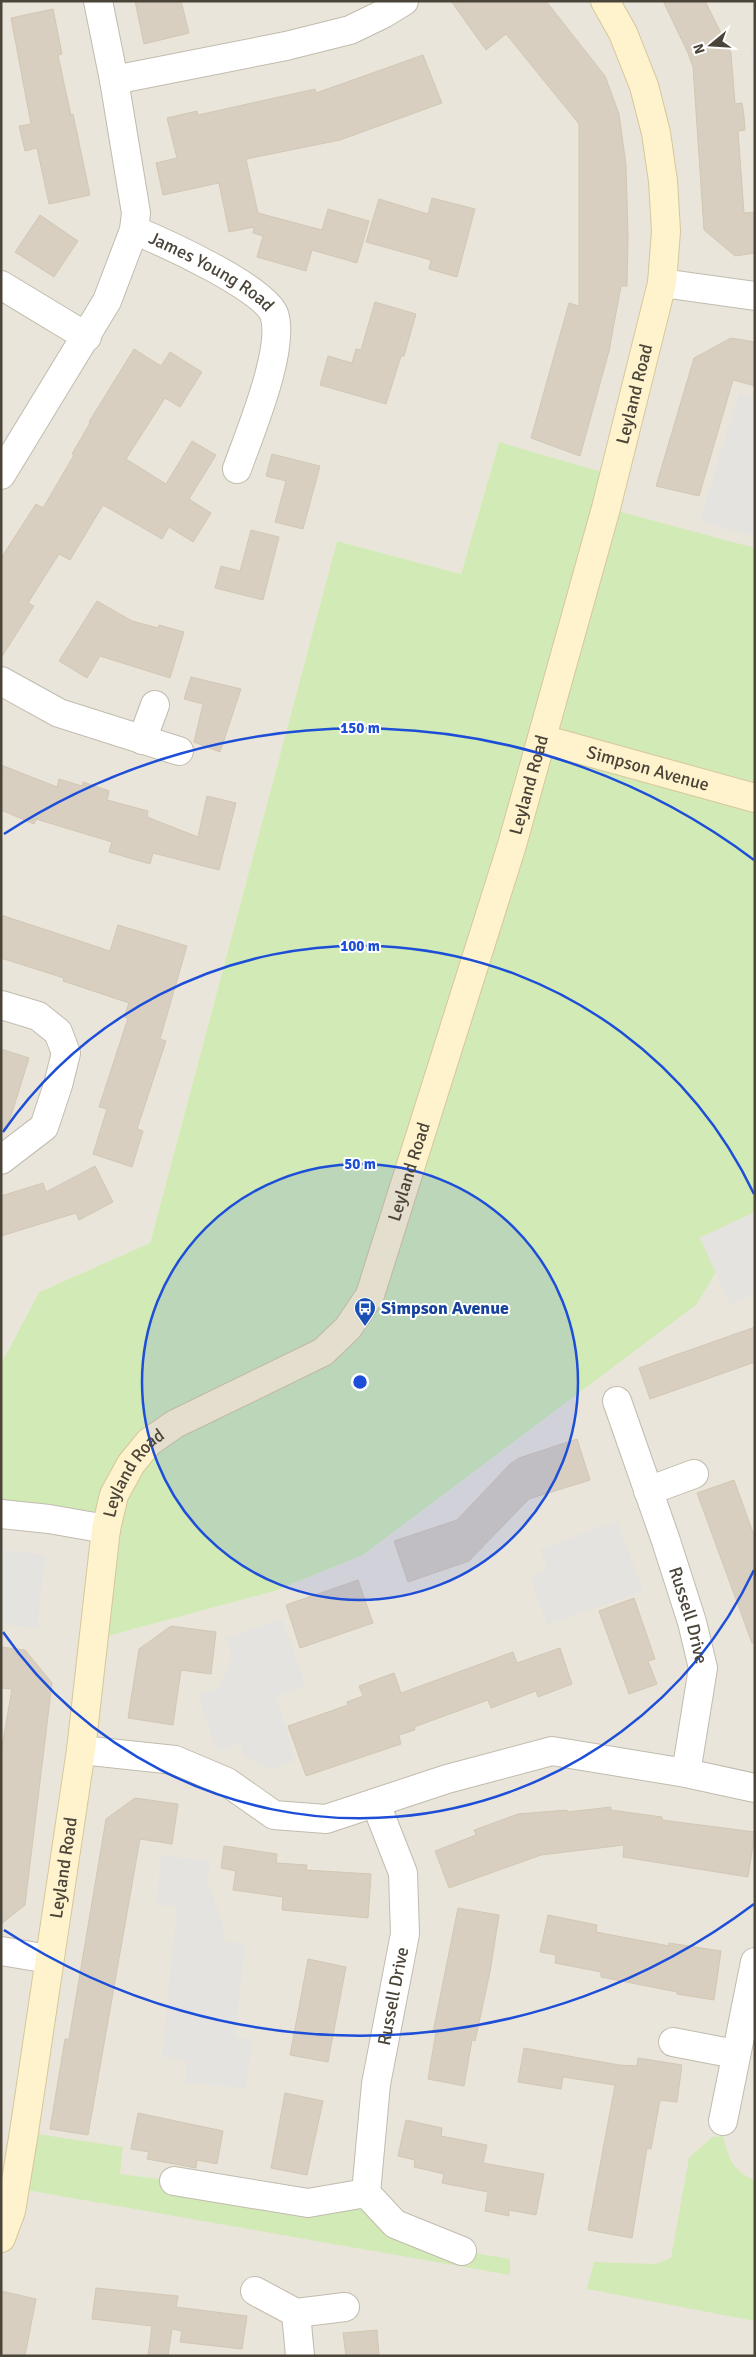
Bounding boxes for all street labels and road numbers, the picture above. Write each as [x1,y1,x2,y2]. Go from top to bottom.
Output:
street label: James Young Road [145,227,279,316]
street label: Leyland Road [611,342,657,446]
street label: Leyland Road [504,733,553,837]
street label: Simpson Avenue [584,741,712,796]
street label: Leyland Road [383,1120,435,1224]
street label: Leyland Road [98,1424,168,1520]
street label: Russell Drive [664,1564,713,1666]
street label: Leyland Road [45,1815,82,1920]
street label: Russell Drive [373,1945,413,2047]

